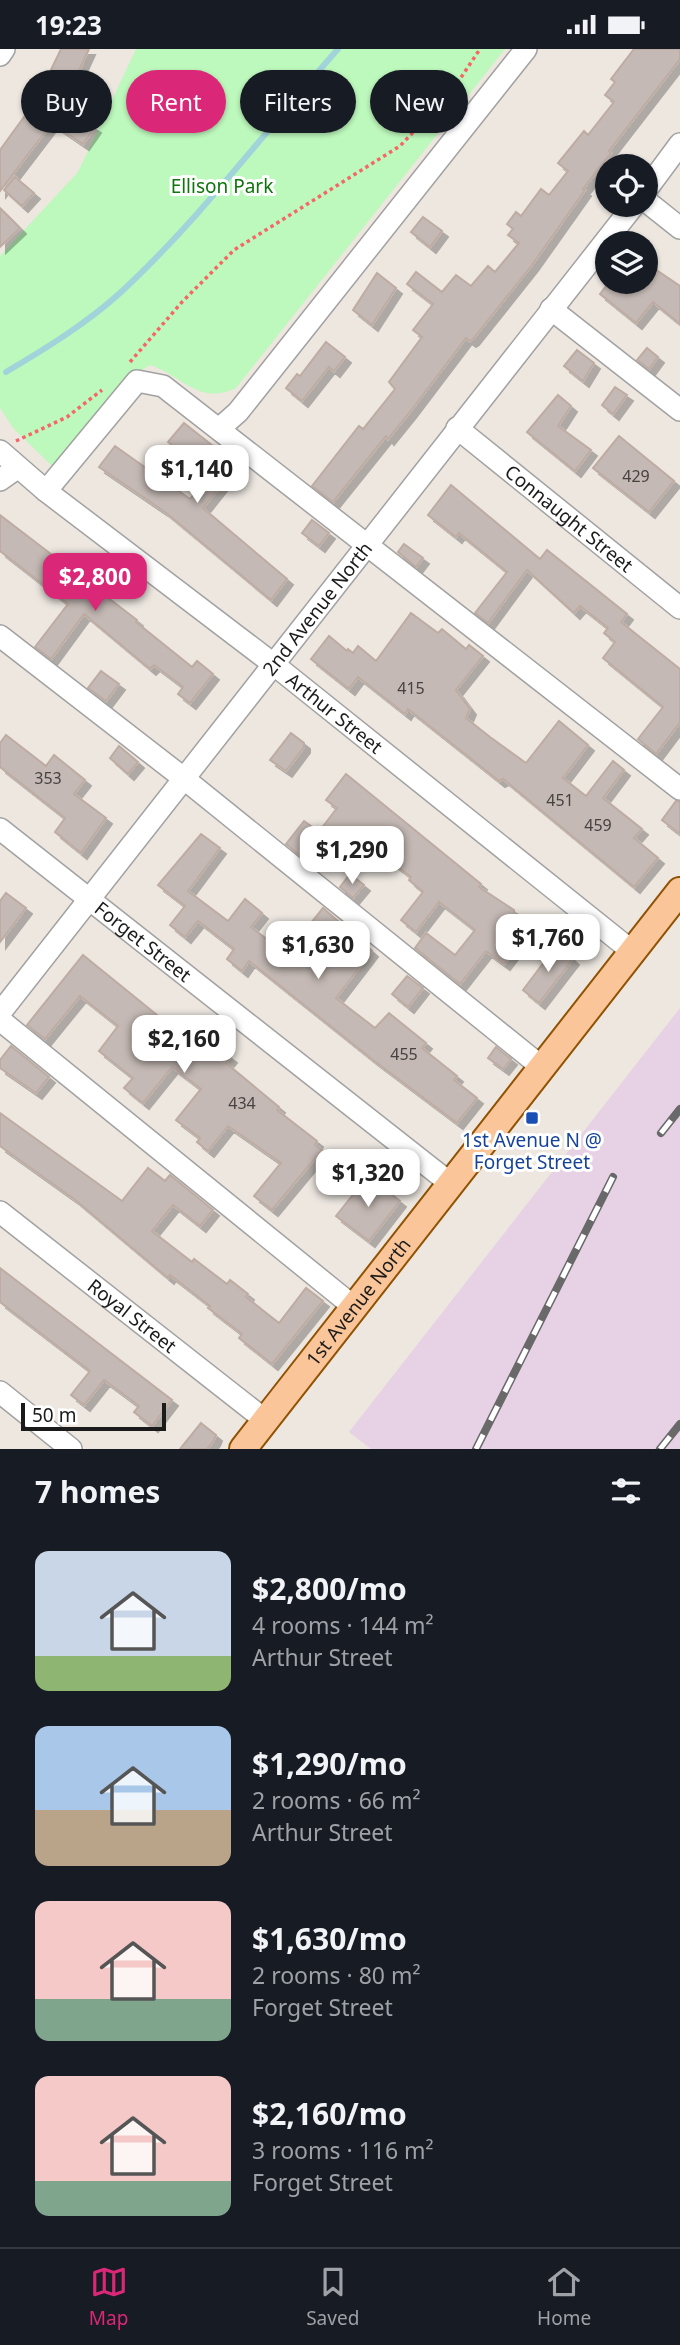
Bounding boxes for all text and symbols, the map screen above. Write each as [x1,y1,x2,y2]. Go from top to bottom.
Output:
text: 19:23 [35,7,102,43]
chip: Buy [21,70,112,133]
chip: Rent [126,70,226,133]
chip: Filters [240,70,356,133]
chip: New [370,70,468,133]
map controls [595,154,658,294]
button: locate [595,154,658,217]
park label: Ellison Park [171,173,273,199]
button: layers [595,231,658,294]
pin: $1,140 [140,445,254,505]
text: $1,140 [161,452,233,484]
street label: Connaught Street [500,459,639,578]
house number: 429 [622,465,650,487]
street label: 2nd Avenue North [257,536,378,681]
pin: $2,800 [38,553,152,613]
text: $2,800 [59,560,131,592]
street label: Arthur Street [281,667,388,760]
house number: 415 [397,677,425,699]
house number: 353 [34,767,62,789]
house number: 451 [546,789,574,811]
house number: 459 [584,814,612,836]
pin: $1,290 [295,827,409,886]
text: $1,290 [316,833,388,865]
street label: Forget Street [89,895,197,988]
pin: $1,760 [491,915,605,974]
pin: $1,630 [261,921,375,981]
text: $1,760 [512,921,584,953]
text: $1,630 [282,928,354,960]
pin: $2,160 [127,1016,241,1075]
text: $2,160 [148,1022,220,1054]
house number: 455 [390,1043,418,1065]
house number: 434 [228,1092,256,1114]
marker: 1st Avenue N @ Forget Street [524,1110,540,1126]
place label: 1st Avenue N @ Forget Street [462,1127,602,1175]
pin: $1,320 [311,1149,425,1209]
text: $1,320 [332,1156,404,1188]
street label: 1st Avenue North [300,1232,417,1371]
street label: Royal Street [82,1273,182,1359]
scale bar [21,1400,166,1432]
text: 50 m [32,1402,76,1428]
text: 7 homes [35,1471,160,1512]
icon: filters [607,1472,645,1510]
text: $2,800/mo [252,1568,407,1609]
icon: home [91,1579,175,1663]
text: 4 rooms · 144 m² [252,1609,434,1641]
text: Arthur Street [252,1641,393,1673]
text: $1,290/mo [252,1743,407,1784]
icon: home [91,1754,175,1838]
text: 2 rooms · 66 m² [252,1784,421,1816]
text: Arthur Street [252,1816,393,1848]
text: $1,630/mo [252,1918,407,1959]
icon: home [91,1929,175,2013]
text: 2 rooms · 80 m² [252,1959,421,1991]
text: Forget Street [252,1991,393,2023]
text: $2,160/mo [252,2093,407,2134]
icon: home [91,2104,175,2188]
text: 3 rooms · 116 m² [252,2134,434,2166]
text: Forget Street [252,2166,393,2198]
tab: Map [89,2263,128,2331]
tab: Saved [306,2263,359,2331]
tab: Home [537,2263,591,2331]

